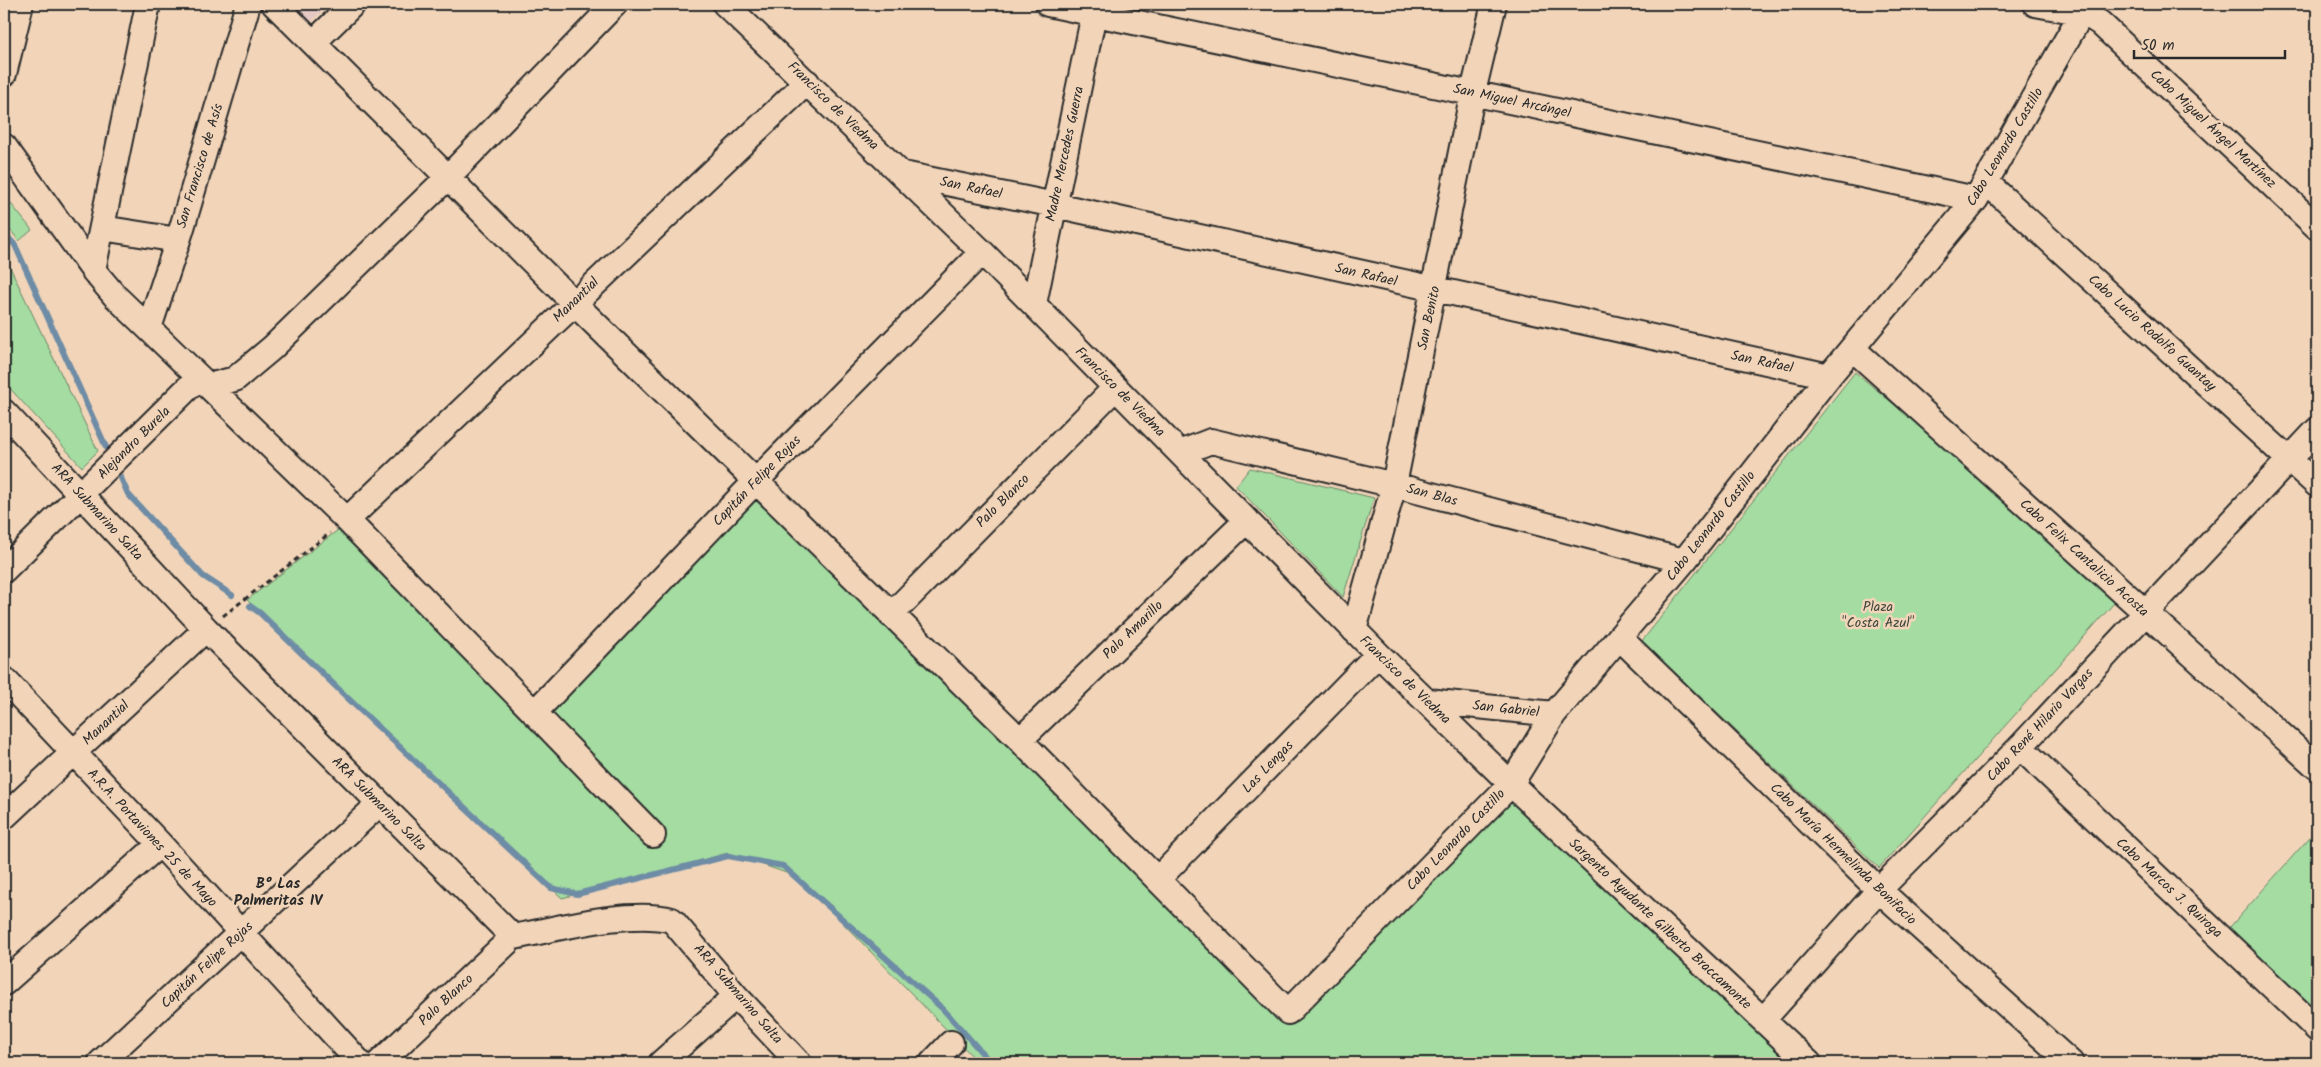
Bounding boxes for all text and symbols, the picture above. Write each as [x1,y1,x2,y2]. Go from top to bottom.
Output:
scale bar [2134,28,2285,60]
text: 50 m [2141,34,2175,58]
street label: Francisco de Viedma [782,56,884,156]
street label: Cabo Miguel Ángel Martínez [2145,64,2281,194]
street label: San Miguel Arcángel [1451,78,1574,124]
street label: Cabo Leonardo Castillo [1961,83,2049,211]
street label: Madre Mercedes Guerra [1040,84,1090,224]
street label: San Francisco de Asís [171,101,229,231]
street label: San Rafael [938,171,1005,205]
street label: San Rafael [1333,257,1400,293]
street label: Cabo Lucio Rodolfo Guantay [2083,269,2222,397]
street label: Manantial [548,272,605,328]
street label: San Benito [1411,284,1447,352]
street label: Francisco de Viedma [1070,342,1170,442]
street label: San Rafael [1729,345,1796,379]
street label: Alejandro Burela [92,401,176,485]
street label: Capitán Felipe Rojas [708,430,807,532]
street label: ARA Submarino Salta [46,458,148,566]
street label: Cabo Leonardo Castillo [1661,466,1761,586]
street label: Palo Blanco [971,469,1035,533]
street label: San Blas [1404,478,1460,512]
street label: Cabo Felix Cantalicio Acosta [2014,494,2154,622]
street label: Palo Amarillo [1098,595,1168,665]
park label: Plaza "Costa Azul" [1842,596,1915,634]
street label: Francisco de Viedma [1354,630,1456,730]
street label: Cabo René Hilario Vargas [1981,663,2099,787]
street label: Manantial [77,695,135,751]
street label: San Gabriel [1471,695,1541,724]
street label: Las Lengas [1237,735,1299,799]
street label: ARA Submarino Salta [326,751,432,857]
street label: A.R.A. Portaviones 25 de Mayo [82,764,222,912]
street label: Cabo María Hermelinda Bonifacio [1765,778,1921,930]
street label: Cabo Leonardo Castillo [1401,784,1511,896]
street label: Cabo Marcos J. Quiroga [2111,832,2227,944]
street label: Sargento Ayudante Gilberto Braccamonte [1564,833,1757,1016]
district label: B° Las Palmeritas IV [234,872,323,913]
street label: Capitán Felipe Rojas [156,916,258,1014]
street label: ARA Submarino Salta [688,939,788,1049]
street label: Palo Blanco [413,969,479,1031]

